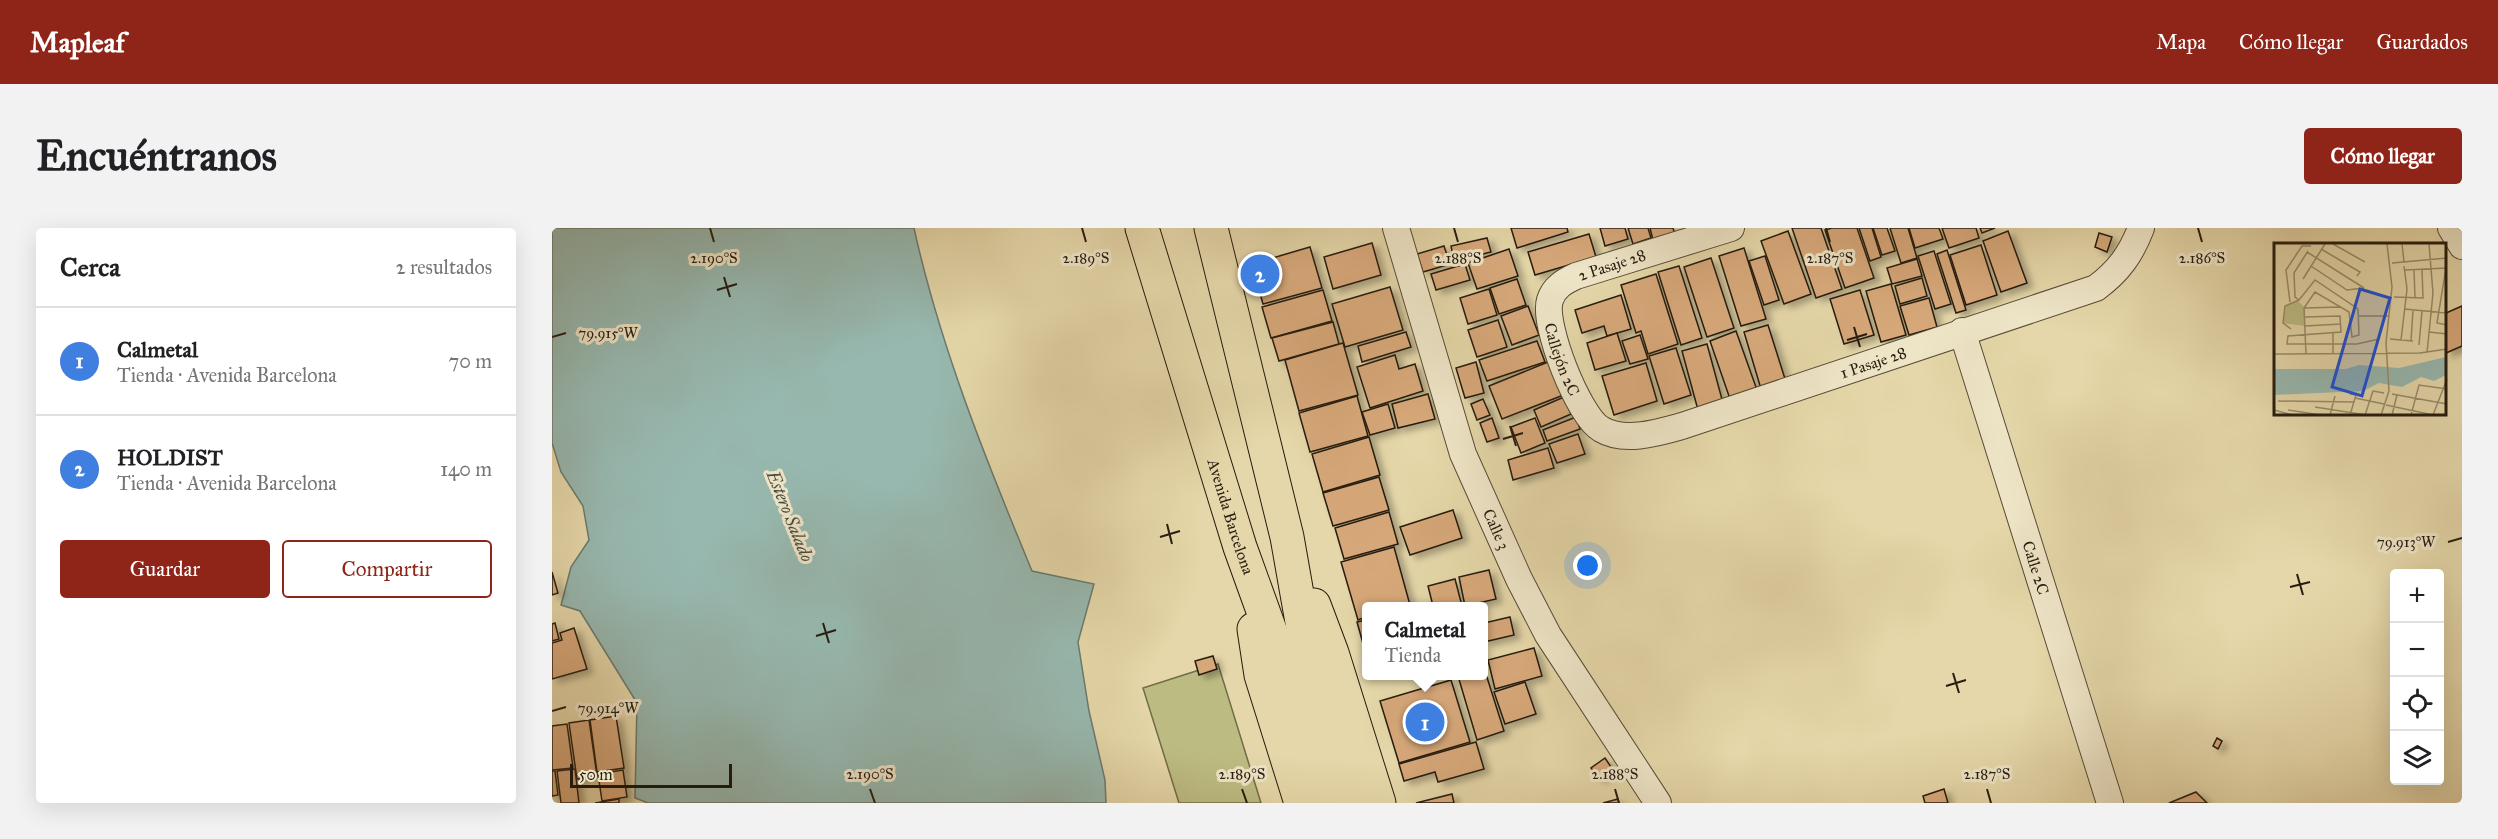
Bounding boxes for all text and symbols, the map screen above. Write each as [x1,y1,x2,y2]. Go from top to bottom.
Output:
text: Mapleaf [30,25,125,60]
text: Mapa [2156,29,2206,55]
text: Cómo llegar [2239,29,2343,55]
text: Guardados [2376,29,2468,55]
button: Cómo llegar [2304,128,2462,184]
text: Encuéntranos [36,130,277,182]
inset map [2274,243,2447,416]
street label: 2 Pasaje 28 [1576,245,1648,285]
text: 2.190°S [690,249,738,267]
text: 2.189°S [1063,249,1109,267]
text: 2.188°S [1435,249,1481,267]
text: 2.187°S [1807,249,1853,267]
text: 2.186°S [2179,249,2225,267]
text: Cerca [60,251,120,283]
pin: 2 [1240,252,1280,296]
text: 2 resultados [396,255,492,279]
street label: Callejón 2C [1541,321,1584,399]
text: 79.915°W [578,324,639,342]
text: Calmetal [117,336,198,363]
street label: 1 Pasaje 28 [1838,342,1909,382]
text: 1 [76,349,83,373]
text: 70 m [449,349,492,373]
text: Tienda · Avenida Barcelona [117,363,337,387]
text: HOLDIST [117,444,223,471]
street label: Avenida Barcelona [1204,456,1259,577]
text: 2 [75,457,84,481]
text: 140 m [440,457,492,481]
water label: Estero Salado [761,466,818,565]
text: Tienda · Avenida Barcelona [117,471,337,495]
street label: Calle 3 [1479,506,1514,553]
text: 79.913°W [2377,533,2436,551]
street label: Calle 2C [2019,538,2054,597]
button: Guardar [60,540,270,598]
button: Compartir [282,540,492,598]
your location [1573,551,1602,580]
map controls [2390,569,2444,785]
button: + [2390,569,2444,623]
popup [1362,602,1488,680]
text: Calmetal [1385,616,1465,643]
button: − [2390,623,2444,677]
text: Tienda [1385,643,1441,667]
button: locate [2390,677,2444,731]
text: 79.914°W [577,699,639,717]
pin: 1 [1406,700,1444,744]
button: layers [2390,731,2444,785]
scale bar [570,761,732,788]
text: 50 m [579,765,613,784]
text: 2.190°S [846,765,894,783]
text: 2.189°S [1219,765,1265,783]
text: 2.188°S [1592,765,1638,783]
text: 2.187°S [1964,765,2010,783]

